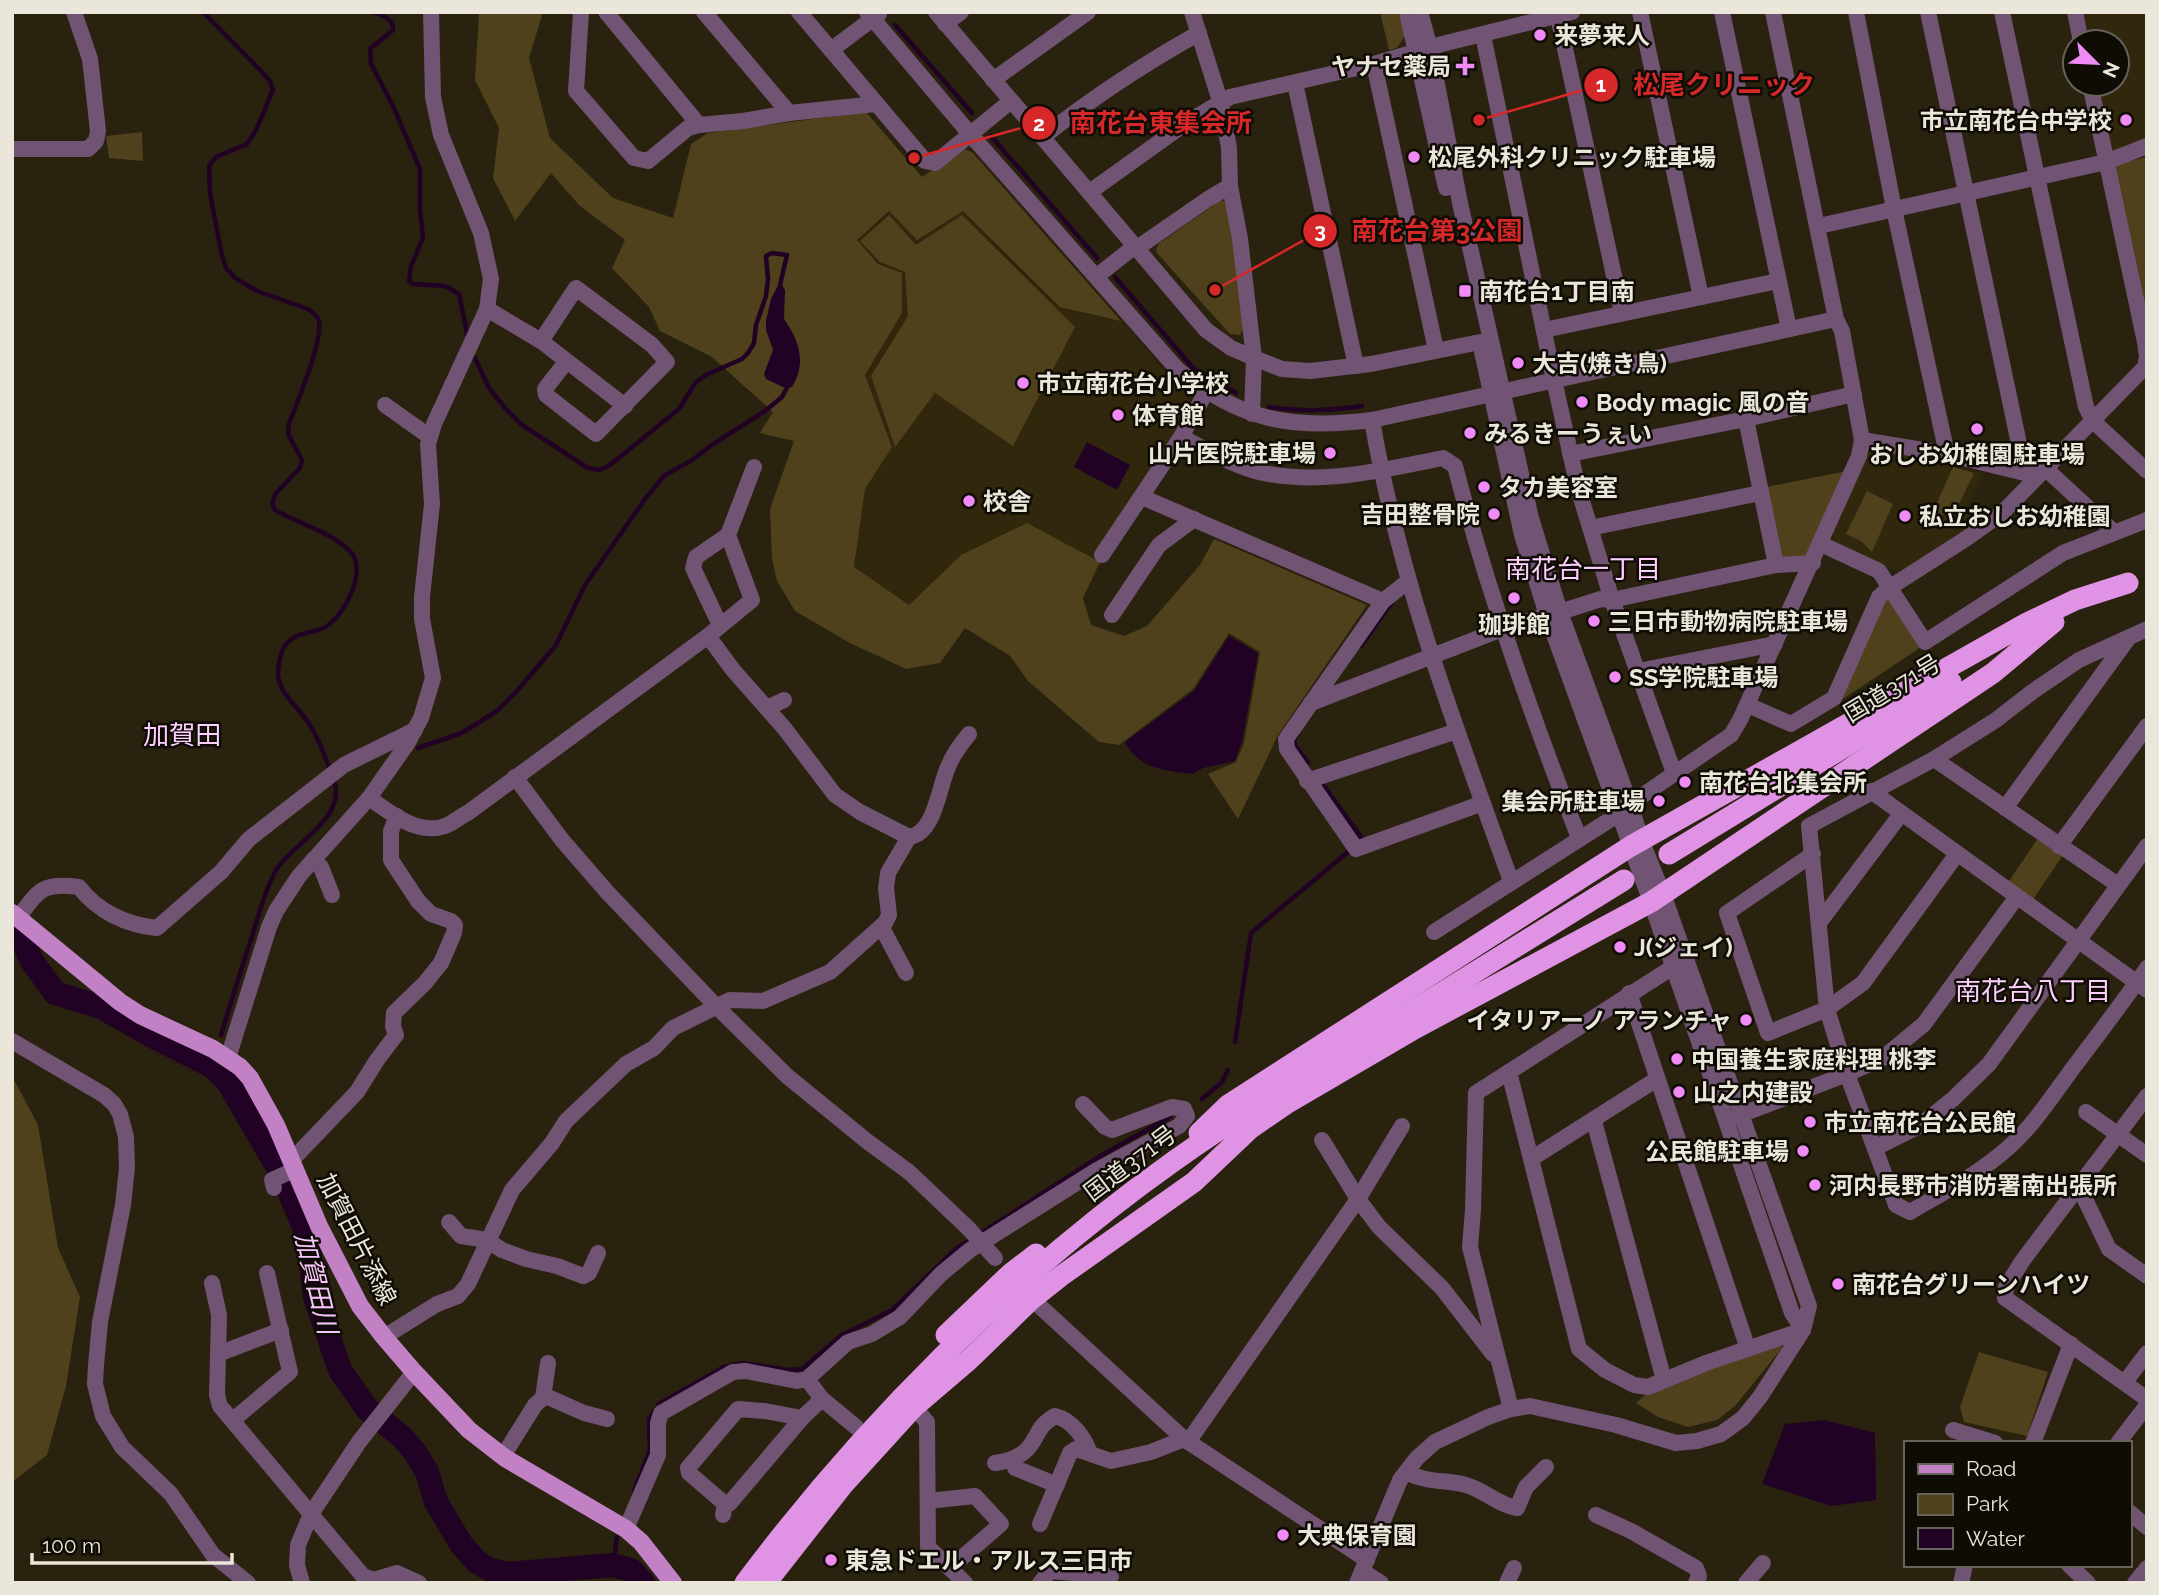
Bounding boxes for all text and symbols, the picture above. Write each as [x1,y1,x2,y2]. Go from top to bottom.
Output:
place label: 来夢来人 [1554,21,1650,50]
marker: 来夢来人 [1532,27,1548,43]
north arrow [2061,28,2131,98]
place label: ヤナセ薬局 [1331,52,1451,81]
marker: ヤナセ薬局 [1457,58,1473,74]
text: N [2099,59,2125,81]
callout: 松尾クリニック [1584,61,1829,108]
text: 松尾クリニック [1633,70,1815,100]
text: 1 [1596,72,1606,97]
callout: 南花台東集会所 [1021,100,1266,147]
place label: 市立南花台中学校 [1920,106,2112,135]
text: 南花台東集会所 [1070,108,1252,138]
text: 2 [1033,111,1045,136]
marker: 市立南花台中学校 [2118,112,2134,128]
place label: 松尾外科クリニック駐車場 [1428,143,1716,172]
marker: 松尾外科クリニック駐車場 [1406,149,1422,165]
callout: 南花台第3公園 [1303,207,1536,254]
text: 南花台第3公園 [1352,216,1522,246]
text: 3 [1314,218,1326,243]
place label: 南花台1丁目南 [1479,277,1635,306]
marker: 南花台1丁目南 [1457,283,1473,299]
place label: 大吉(焼き鳥) [1532,349,1667,378]
marker: 大吉(焼き鳥) [1510,355,1526,371]
place label: 市立南花台小学校 [1037,369,1229,398]
marker: 市立南花台小学校 [1015,375,1031,391]
place label: Body magic 風の音 [1596,388,1809,417]
marker: Body magic 風の音 [1574,394,1590,410]
place label: 体育館 [1132,401,1204,430]
marker: 体育館 [1110,407,1126,423]
place label: みるきーうぇい [1484,419,1652,448]
marker: おしお幼稚園駐車場 [1969,421,1985,437]
marker: みるきーうぇい [1462,425,1478,441]
place label: 山片医院駐車場 [1148,439,1316,468]
place label: おしお幼稚園駐車場 [1869,440,2085,469]
marker: 山片医院駐車場 [1322,445,1338,461]
place label: タカ美容室 [1498,473,1618,502]
marker: タカ美容室 [1476,479,1492,495]
place label: 校舎 [983,487,1031,516]
marker: 校舎 [961,493,977,509]
place label: 吉田整骨院 [1360,500,1480,529]
place label: 私立おしお幼稚園 [1919,502,2111,531]
marker: 吉田整骨院 [1486,506,1502,522]
marker: 私立おしお幼稚園 [1897,508,1913,524]
district label: 南花台一丁目 [1505,554,1661,584]
marker: 珈琲館 [1506,590,1522,606]
place label: 三日市動物病院駐車場 [1608,607,1848,636]
place label: 珈琲館 [1478,610,1550,639]
marker: 三日市動物病院駐車場 [1586,613,1602,629]
street label: 国道371号 [1838,648,1946,728]
place label: SS学院駐車場 [1629,663,1778,692]
marker: SS学院駐車場 [1607,669,1623,685]
district label: 加賀田 [143,720,221,750]
place label: 南花台北集会所 [1699,768,1867,797]
marker: 南花台北集会所 [1677,774,1693,790]
place label: 集会所駐車場 [1501,787,1645,816]
marker: 集会所駐車場 [1651,793,1667,809]
place label: J(ジェイ) [1634,933,1733,962]
marker: J(ジェイ) [1612,939,1628,955]
district label: 南花台八丁目 [1955,976,2111,1006]
place label: イタリアーノ アランチャ [1466,1006,1732,1035]
marker: イタリアーノ アランチャ [1738,1012,1754,1028]
place label: 中国養生家庭料理 桃李 [1691,1045,1937,1074]
marker: 中国養生家庭料理 桃李 [1669,1051,1685,1067]
place label: 山之内建設 [1693,1078,1813,1107]
marker: 山之内建設 [1671,1084,1687,1100]
place label: 市立南花台公民館 [1824,1108,2016,1137]
marker: 市立南花台公民館 [1802,1114,1818,1130]
street label: 国道371号 [1078,1119,1182,1207]
place label: 公民館駐車場 [1645,1137,1789,1166]
marker: 公民館駐車場 [1795,1143,1811,1159]
street label: 加賀田片添線 [311,1168,403,1310]
place label: 河内長野市消防署南出張所 [1829,1171,2117,1200]
marker: 河内長野市消防署南出張所 [1807,1177,1823,1193]
water label: 加賀田川 [289,1229,344,1340]
place label: 南花台グリーンハイツ [1852,1270,2090,1299]
marker: 南花台グリーンハイツ [1830,1276,1846,1292]
legend [1904,1441,2131,1567]
text: Road [1966,1456,2016,1481]
text: Park [1966,1491,2009,1516]
place label: 大典保育園 [1297,1521,1417,1550]
scale bar [32,1522,231,1566]
text: Water [1966,1526,2025,1551]
marker: 大典保育園 [1275,1527,1291,1543]
text: 100 m [42,1533,101,1558]
place label: 東急ドエル・アルス三日市 [845,1546,1133,1575]
marker: 東急ドエル・アルス三日市 [823,1552,839,1568]

